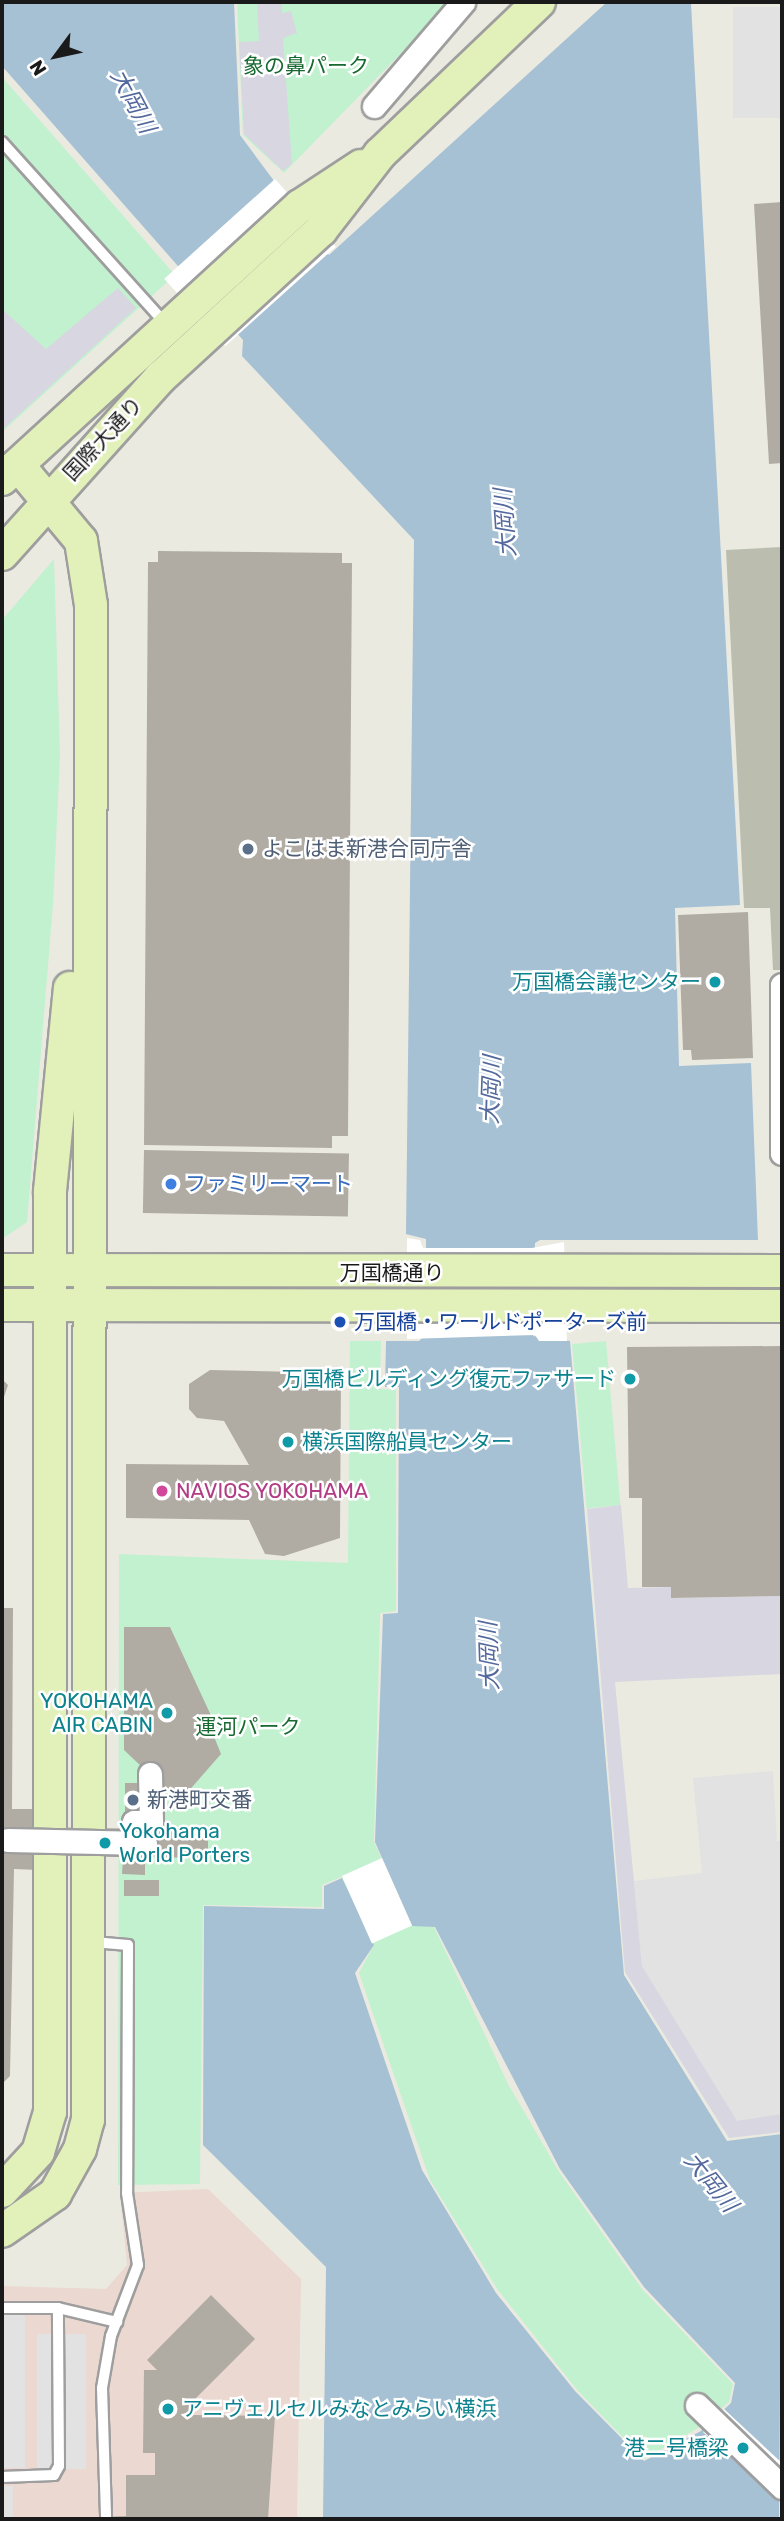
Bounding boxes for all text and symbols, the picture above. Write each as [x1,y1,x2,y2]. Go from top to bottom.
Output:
north arrow [21,21,91,91]
park label: 象の鼻パーク [243,53,369,79]
text: N [25,56,51,80]
water label: 大岡川 [105,64,161,138]
street label: 国際大通り [58,392,148,486]
water label: 大岡川 [489,488,521,558]
place label: よこはま新港合同庁舎 [262,836,472,862]
marker: よこはま新港合同庁舎 [240,841,256,857]
place label: 万国橋会議センター [512,969,701,995]
marker: 万国橋会議センター [707,974,723,990]
water label: 大岡川 [476,1055,506,1125]
place label: ファミリーマート [185,1171,353,1197]
marker: ファミリーマート [163,1176,179,1192]
street label: 万国橋通り [340,1260,444,1286]
place label: 万国橋・ワールドポーターズ前 [354,1309,648,1335]
marker: 万国橋・ワールドポーターズ前 [332,1314,348,1330]
place label: 万国橋ビルディング復元ファサード [280,1366,616,1392]
marker: 万国橋ビルディング復元ファサード [622,1371,638,1387]
place label: 横浜国際船員センター [302,1429,512,1455]
marker: 横浜国際船員センター [280,1434,296,1450]
place label: NAVIOS YOKOHAMA [176,1478,369,1504]
marker: NAVIOS YOKOHAMA [154,1483,170,1499]
water label: 大岡川 [474,1621,504,1691]
place label: YOKOHAMA AIR CABIN [40,1688,153,1738]
marker: YOKOHAMA AIR CABIN [159,1705,175,1721]
park label: 運河パーク [196,1714,300,1740]
place label: 新港町交番 [147,1787,252,1813]
marker: 新港町交番 [125,1792,141,1808]
place label: Yokohama World Porters [119,1818,250,1868]
marker: Yokohama World Porters [97,1835,113,1851]
water label: 大岡川 [679,2147,743,2217]
place label: アニヴェルセルみなとみらい横浜 [182,2396,497,2422]
marker: アニヴェルセルみなとみらい横浜 [160,2401,176,2417]
place label: 港二号橋梁 [624,2435,729,2461]
marker: 港二号橋梁 [735,2440,751,2456]

